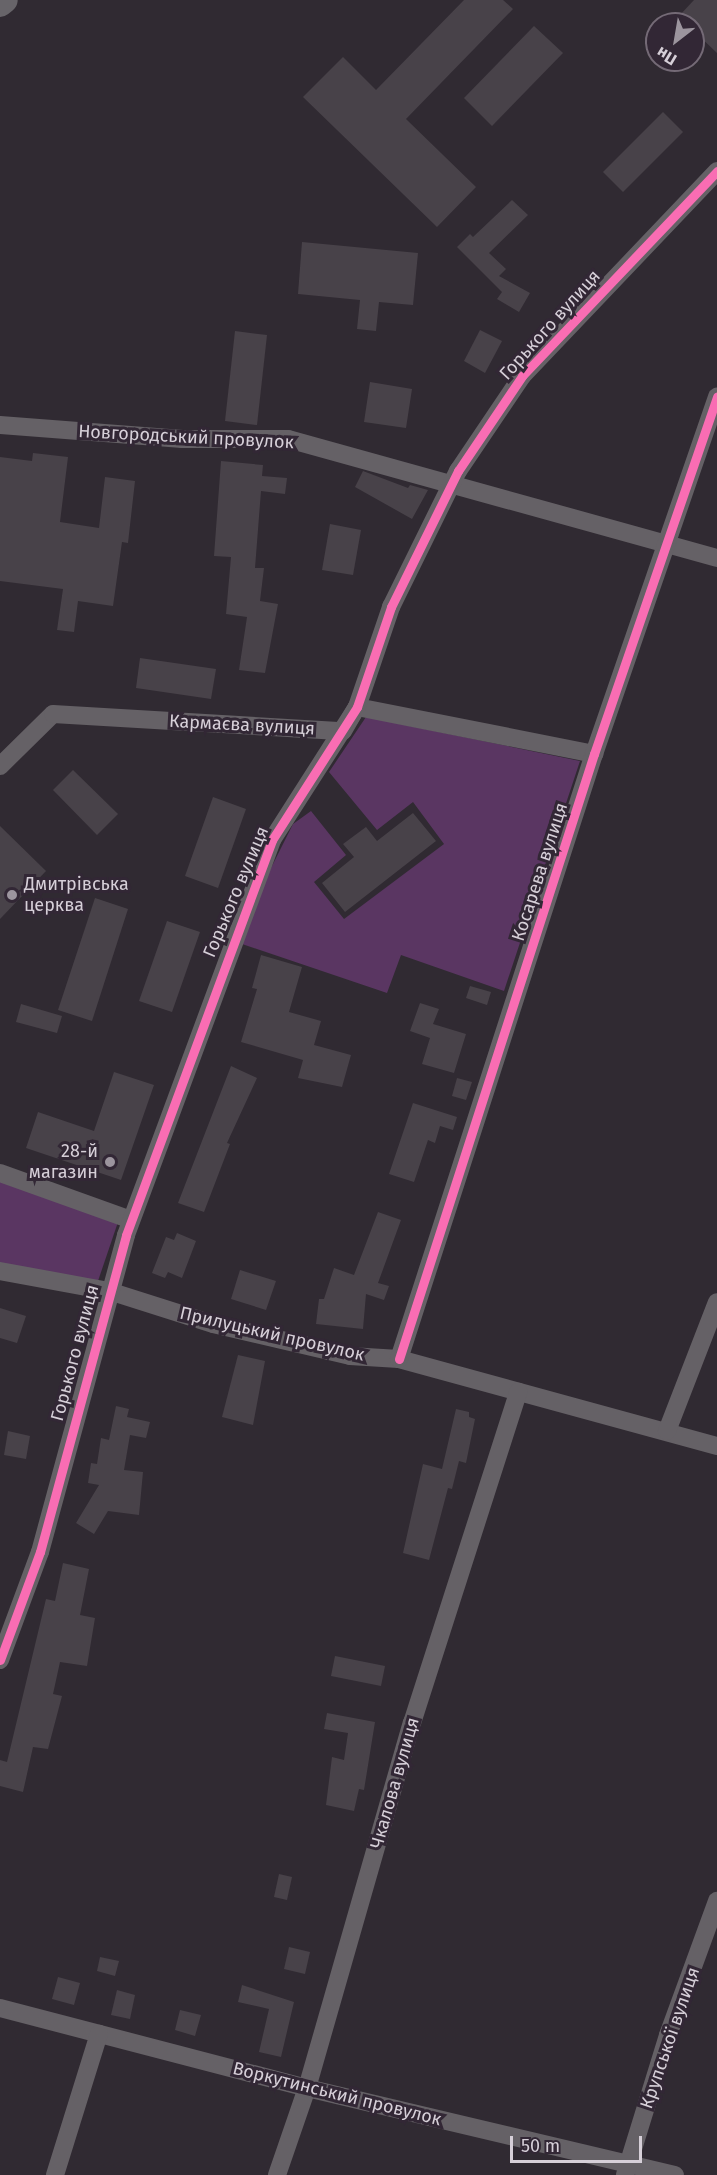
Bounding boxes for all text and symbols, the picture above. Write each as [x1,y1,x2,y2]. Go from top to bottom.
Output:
north arrow [645,12,705,72]
text: Пн [653,43,680,69]
street label: Горького вулиця [495,266,605,384]
street label: Новгородський провулок [78,421,294,453]
street label: Кармаєва вулиця [168,710,316,740]
street label: Косарева вулиця [507,800,573,944]
street label: Горького вулиця [199,823,273,961]
place label: Дмитрівська церква [24,874,129,916]
marker: Дмитрівська церква [5,888,19,902]
place label: 28-й магазин [29,1141,98,1184]
marker: 28-й магазин [103,1155,117,1169]
street label: Горького вулиця [46,1282,104,1424]
street label: Прилуцький провулок [177,1302,367,1366]
street label: Чкалова вулиця [366,1715,424,1851]
street label: Крупської вулиця [636,1964,704,2112]
street label: Воркутинський провулок [230,2058,444,2130]
scale bar [513,2124,645,2162]
text: 50 m [521,2135,560,2157]

